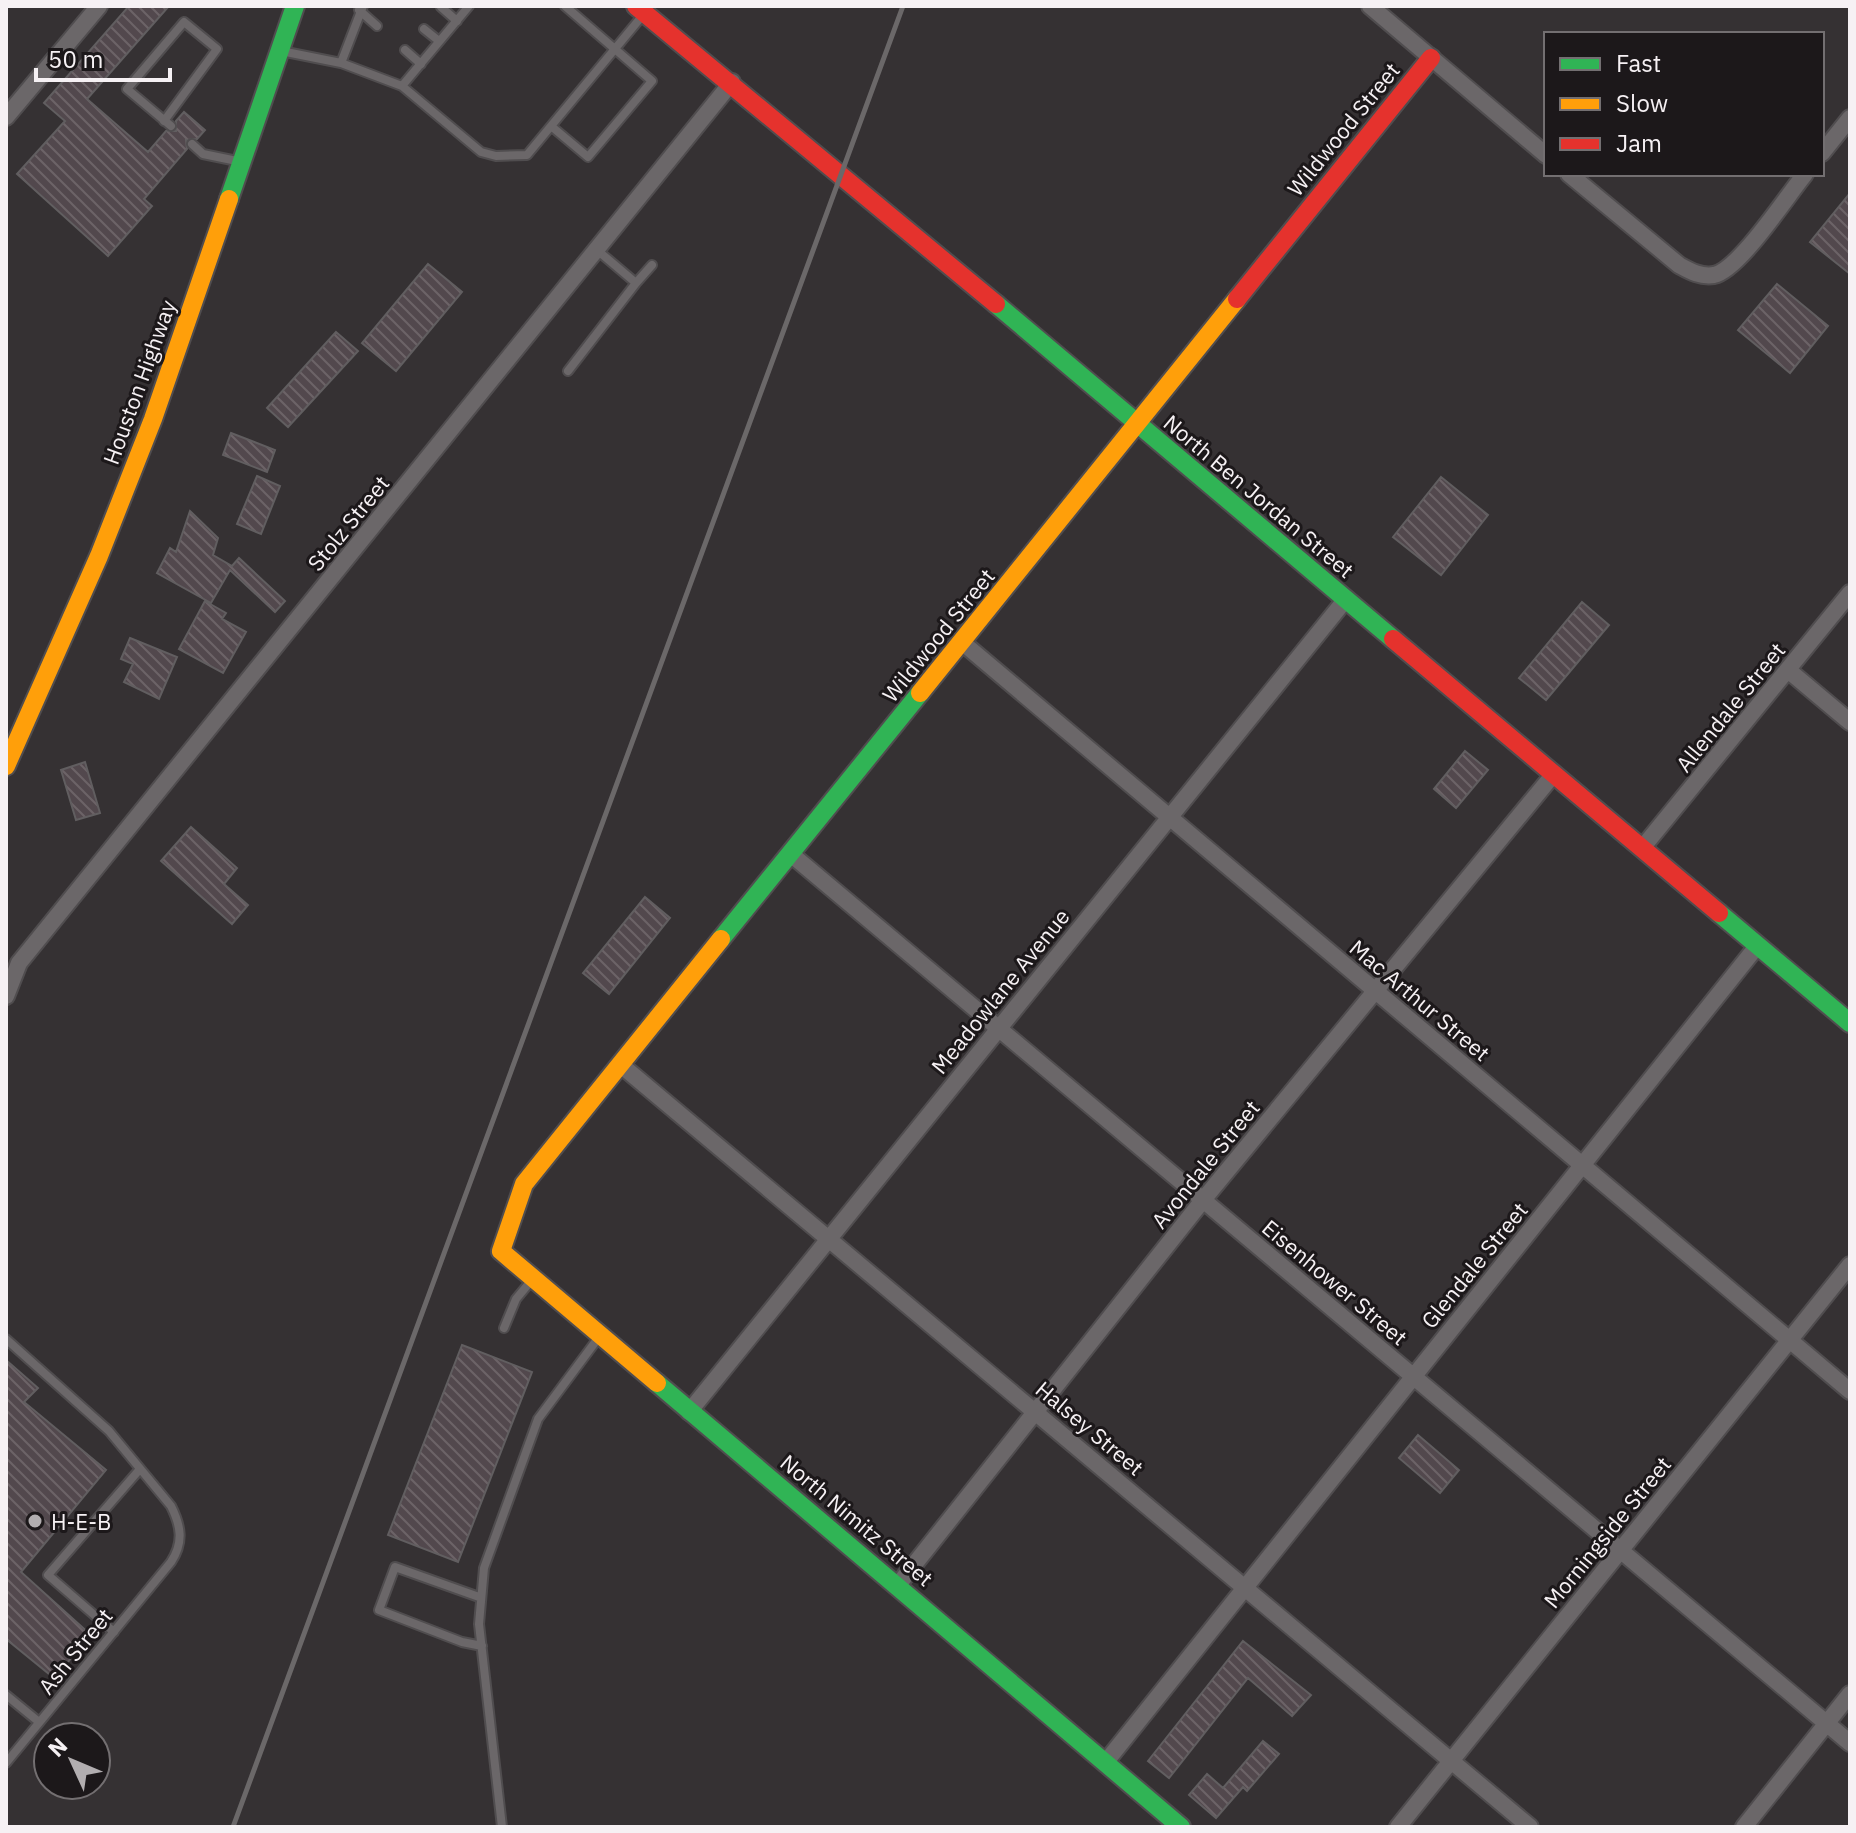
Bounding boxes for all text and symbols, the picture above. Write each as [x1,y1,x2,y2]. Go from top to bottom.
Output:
scale bar [36,32,170,82]
legend [1544,32,1824,176]
text: 50 m [48,43,103,75]
text: Fast [1616,47,1661,79]
street label: Wildwood Street [1280,56,1406,202]
text: Slow [1616,87,1668,119]
text: Jam [1616,127,1662,159]
street label: Houston Highway [96,296,182,468]
street label: North Ben Jordan Street [1158,408,1360,584]
street label: Stolz Street [301,469,395,577]
street label: Wildwood Street [875,562,1001,708]
street label: Allendale Street [1669,636,1791,778]
street label: Meadowlane Avenue [924,902,1076,1080]
street label: Mac Arthur Street [1344,933,1496,1067]
street label: Avondale Street [1144,1094,1266,1234]
street label: Glendale Street [1414,1196,1534,1334]
street label: Eisenhower Street [1256,1213,1414,1351]
street label: Halsey Street [1030,1374,1150,1482]
street label: North Nimitz Street [775,1448,939,1592]
street label: Morningside Street [1537,1450,1677,1614]
place label: H-E-B [51,1507,111,1536]
marker: H-E-B [26,1512,44,1530]
street label: Ash Street [31,1602,119,1700]
north arrow [32,1721,112,1801]
text: N [41,1731,73,1763]

